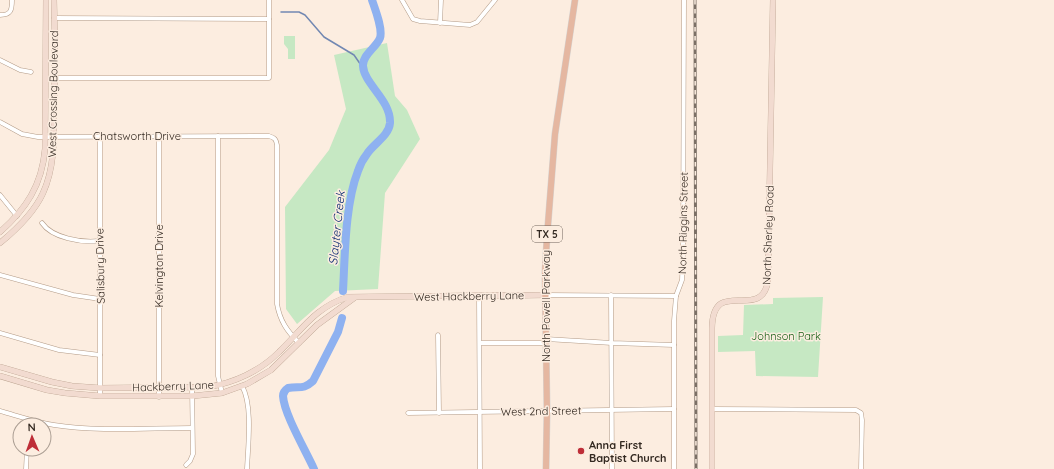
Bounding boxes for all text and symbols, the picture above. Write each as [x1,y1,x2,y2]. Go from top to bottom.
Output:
street label: West Crossing Boulevard [45,30,61,158]
street label: Chatsworth Drive [93,129,181,143]
street label: North Riggins Street [675,171,691,274]
street label: North Sherley Road [759,185,777,285]
water label: Slayter Creek [325,189,348,266]
street label: Kelvington Drive [152,224,166,308]
road number: TX 5 [532,226,562,242]
street label: Salisbury Drive [92,228,108,304]
street label: North Powell Parkway [539,250,553,362]
street label: West Hackberry Lane [414,288,524,304]
park label: Johnson Park [751,329,821,343]
street label: Hackberry Lane [132,378,214,394]
street label: West 2nd Street [501,403,582,419]
north arrow [12,417,52,457]
text: N [27,420,36,434]
place label: Anna First Baptist Church [589,438,667,465]
marker: Anna First Baptist Church [576,446,586,456]

